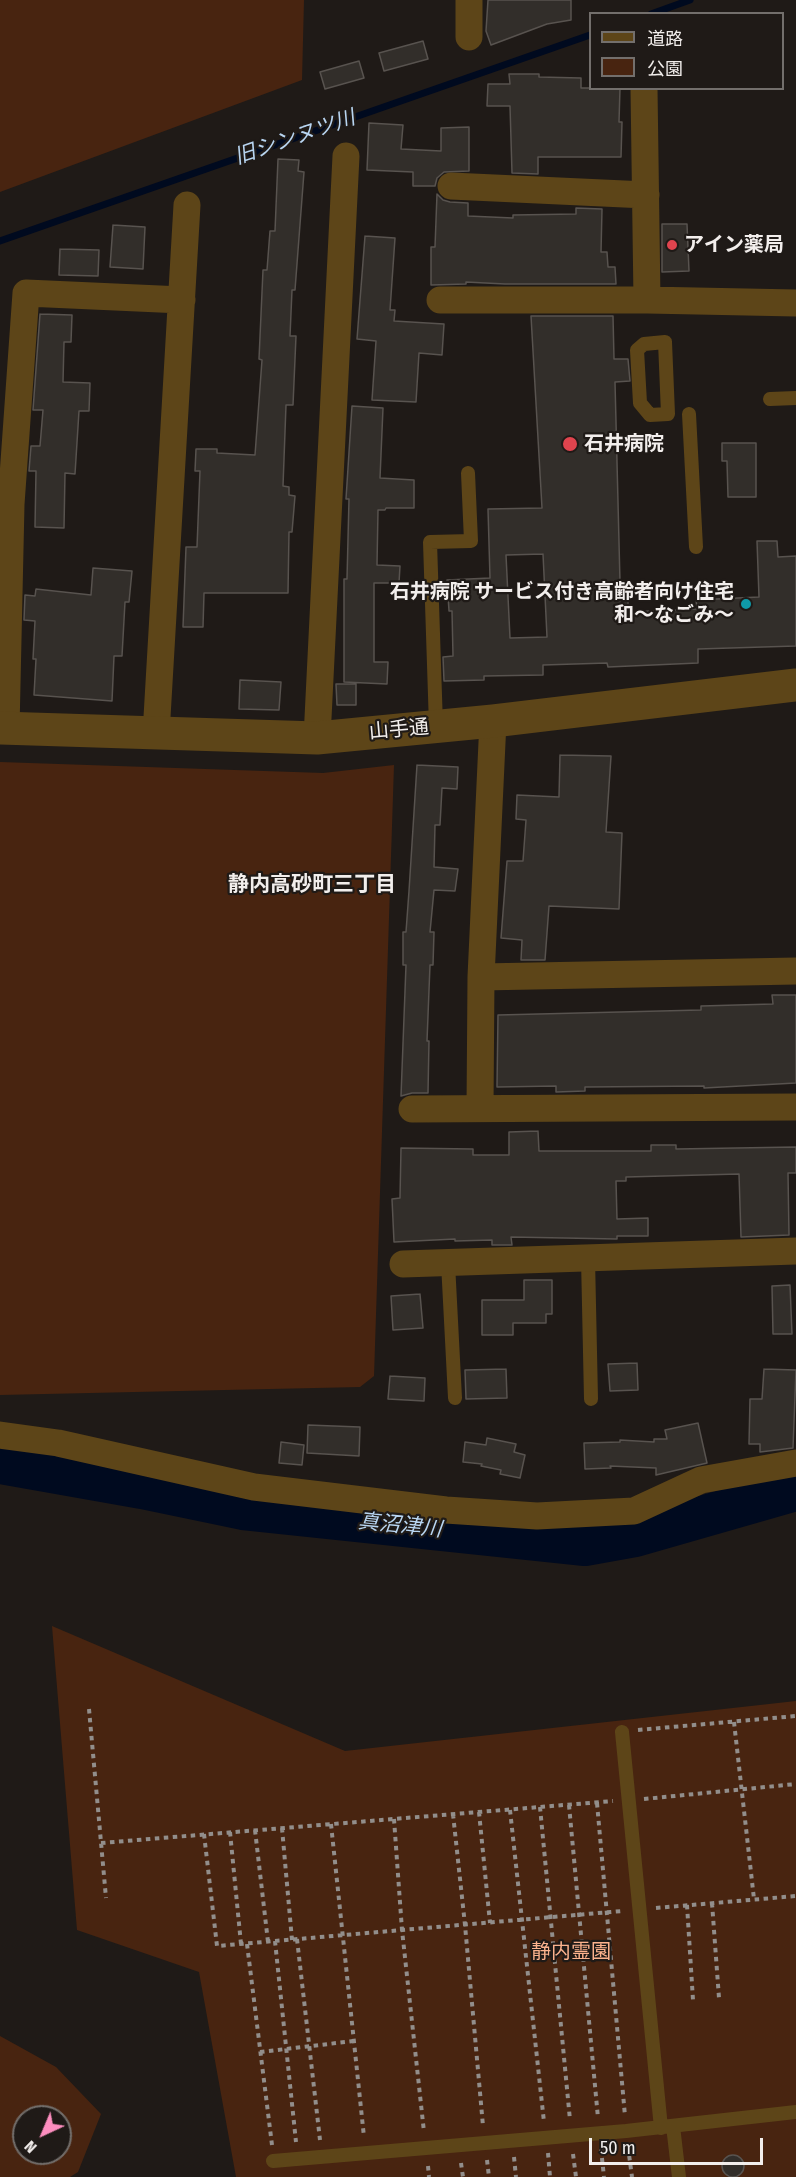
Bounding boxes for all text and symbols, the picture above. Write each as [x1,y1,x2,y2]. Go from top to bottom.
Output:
legend [589,12,784,90]
text: 道路 [647,28,683,50]
text: 公園 [647,58,683,80]
water label: 旧シンヌツ川 [231,106,359,170]
place label: アイン薬局 [684,233,784,257]
marker: アイン薬局 [665,238,679,252]
place label: 石井病院 [584,432,664,456]
marker: 石井病院 [561,435,579,453]
place label: 石井病院 サービス付き高齢者向け住宅 和～なごみ～ [390,580,734,627]
marker: 石井病院 サービス付き高齢者向け住宅 和～なごみ～ [739,597,753,611]
street label: 山手通 [368,715,430,745]
district label: 静内高砂町三丁目 [228,872,396,898]
water label: 真沼津川 [357,1509,443,1543]
park label: 静内霊園 [531,1940,611,1964]
north arrow [12,2105,72,2165]
scale bar [592,2126,766,2164]
text: N [20,2137,41,2157]
text: 50 m [600,2137,636,2159]

